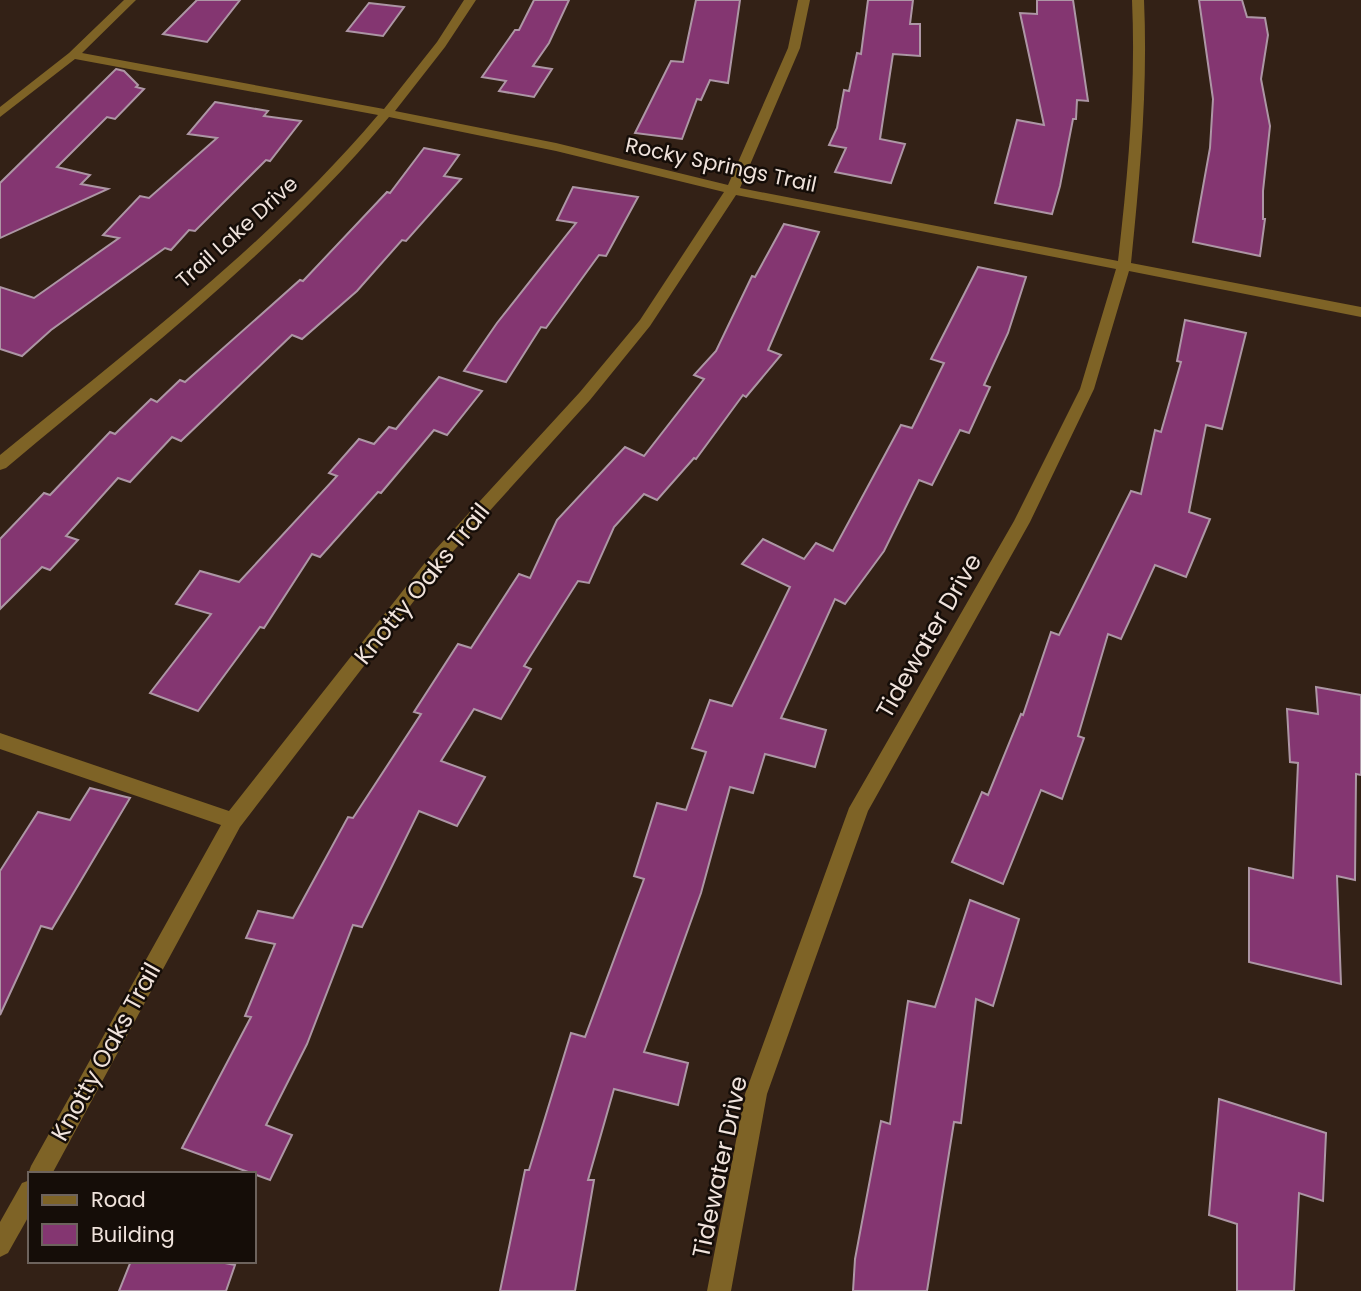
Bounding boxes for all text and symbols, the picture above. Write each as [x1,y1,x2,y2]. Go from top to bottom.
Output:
street label: Rocky Springs Trail [623,130,819,199]
street label: Trail Lake Drive [169,169,304,294]
street label: Knotty Oaks Trail [346,496,497,671]
street label: Tidewater Drive [868,547,989,724]
street label: Knotty Oaks Trail [43,957,168,1147]
street label: Tidewater Drive [684,1073,755,1261]
legend [28,1172,256,1263]
text: Road [91,1185,146,1214]
text: Building [91,1220,175,1249]

